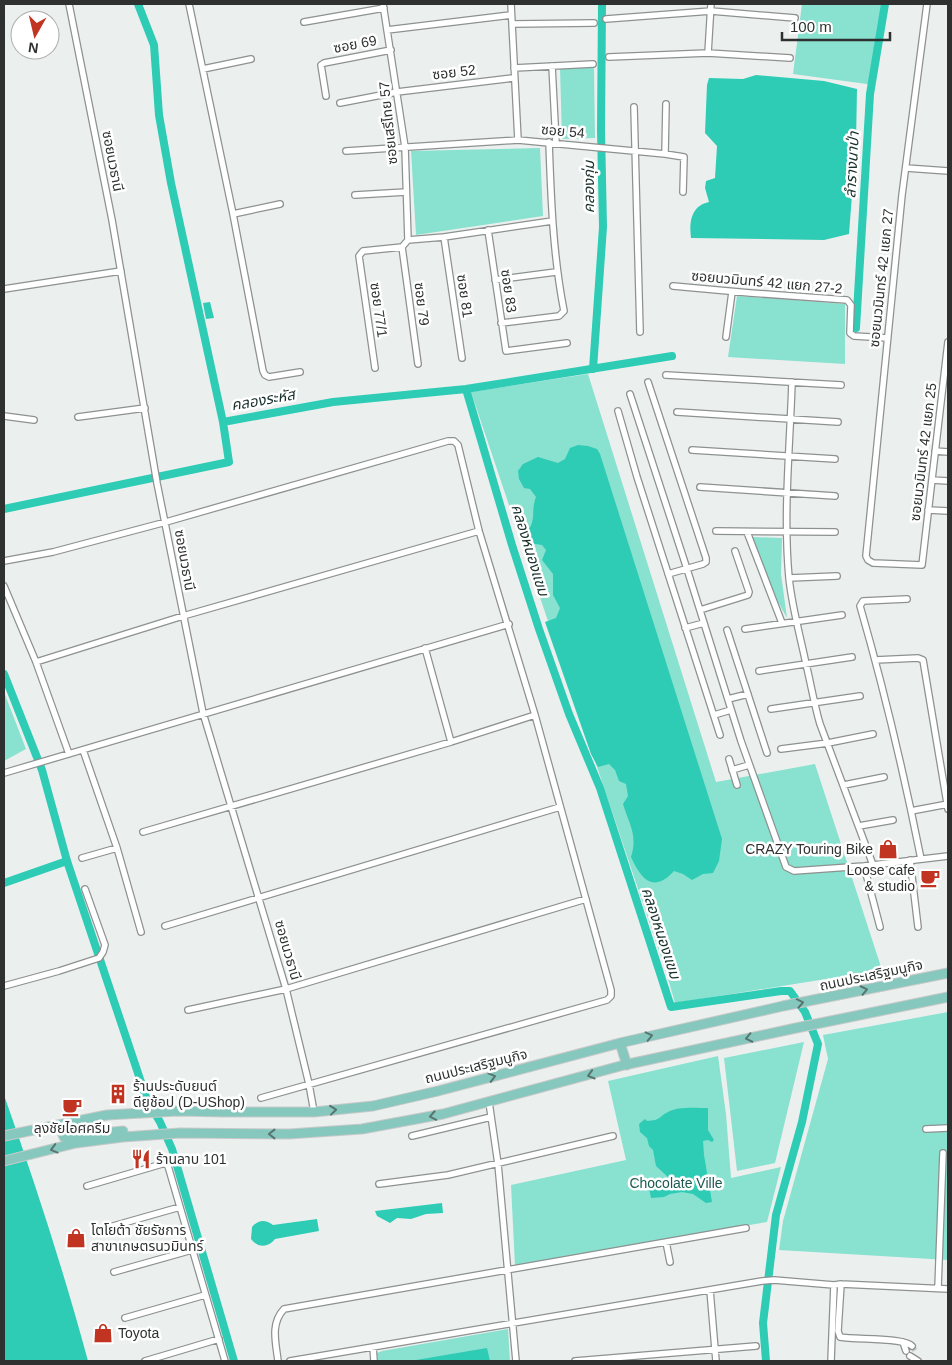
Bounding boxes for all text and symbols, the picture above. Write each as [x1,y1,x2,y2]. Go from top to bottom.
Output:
north arrow [10,10,60,60]
scale bar [782,10,890,42]
text: 100 m [790,18,832,35]
street label: ซอย 69 [332,32,378,56]
text: N [27,39,39,57]
street label: ซอย 52 [431,61,477,83]
street label: ซอยเสรีไทย 57 [376,80,400,165]
street label: ซอย 54 [541,121,586,141]
street label: ซอยนวธานี [99,129,127,193]
water label: ลำรางนาป่า [841,130,862,199]
water label: คลองกุ่ม [580,159,598,213]
street label: ซอยนวมินทร์ 42 แยก 27 [866,208,896,348]
street label: ซอยนวมินทร์ 42 แยก 27-2 [691,267,843,297]
street label: ซอย 83 [498,268,520,314]
street label: ซอย 81 [454,273,476,319]
street label: ซอย 79 [411,281,433,327]
street label: ซอย 77/1 [367,282,391,339]
street label: ซอยนวมินทร์ 42 แยก 25 [907,382,939,522]
water label: คลองระหัส [230,385,298,413]
water label: คลองหนองแขม [508,502,553,599]
street label: ซอยนวธานี [172,528,198,592]
shop icon: CRAZY Touring Bike [877,838,899,860]
place label: CRAZY Touring Bike [745,841,873,857]
place label: Loose cafe & studio [847,862,915,894]
cafe icon: Loose cafe & studio [919,867,941,889]
water label: คลองหนองแขม [639,885,685,982]
street label: ซอยนวธานี [272,918,304,982]
street label: ถนนประเสริฐมนูกิจ [818,956,924,995]
one-way arrow [860,985,869,996]
one-way arrow [795,999,804,1009]
one-way arrow [645,1031,654,1042]
one-way arrow [744,1032,753,1043]
street label: ถนนประเสริฐมนูกิจ [423,1046,529,1087]
one-way arrow [587,1069,595,1079]
one-way arrow [487,1072,496,1082]
place label: ร้านประดับยนต์ ดียูช้อป (D-UShop) [133,1078,245,1111]
building icon: ร้านประดับยนต์ ดียูช้อป (D-UShop) [107,1083,129,1105]
cafe icon: ลุงชัยไอศครีม [61,1096,83,1118]
one-way arrow [330,1105,338,1116]
one-way arrow [429,1110,438,1120]
place label: ลุงชัยไอศครีม [34,1120,110,1137]
one-way arrow [268,1129,276,1139]
one-way arrow [49,1143,58,1154]
restaurant icon: ร้านลาบ 101 [130,1148,152,1170]
place label: ร้านลาบ 101 [156,1151,227,1167]
park label: Chocolate Ville [629,1175,723,1191]
place label: โตโยต้า ชัยรัชการ สาขาเกษตรนวมินทร์ [91,1222,204,1254]
shop icon: โตโยต้า ชัยรัชการ สาขาเกษตรนวมินทร์ [65,1227,87,1249]
shop icon: Toyota [92,1322,114,1344]
place label: Toyota [118,1325,159,1341]

